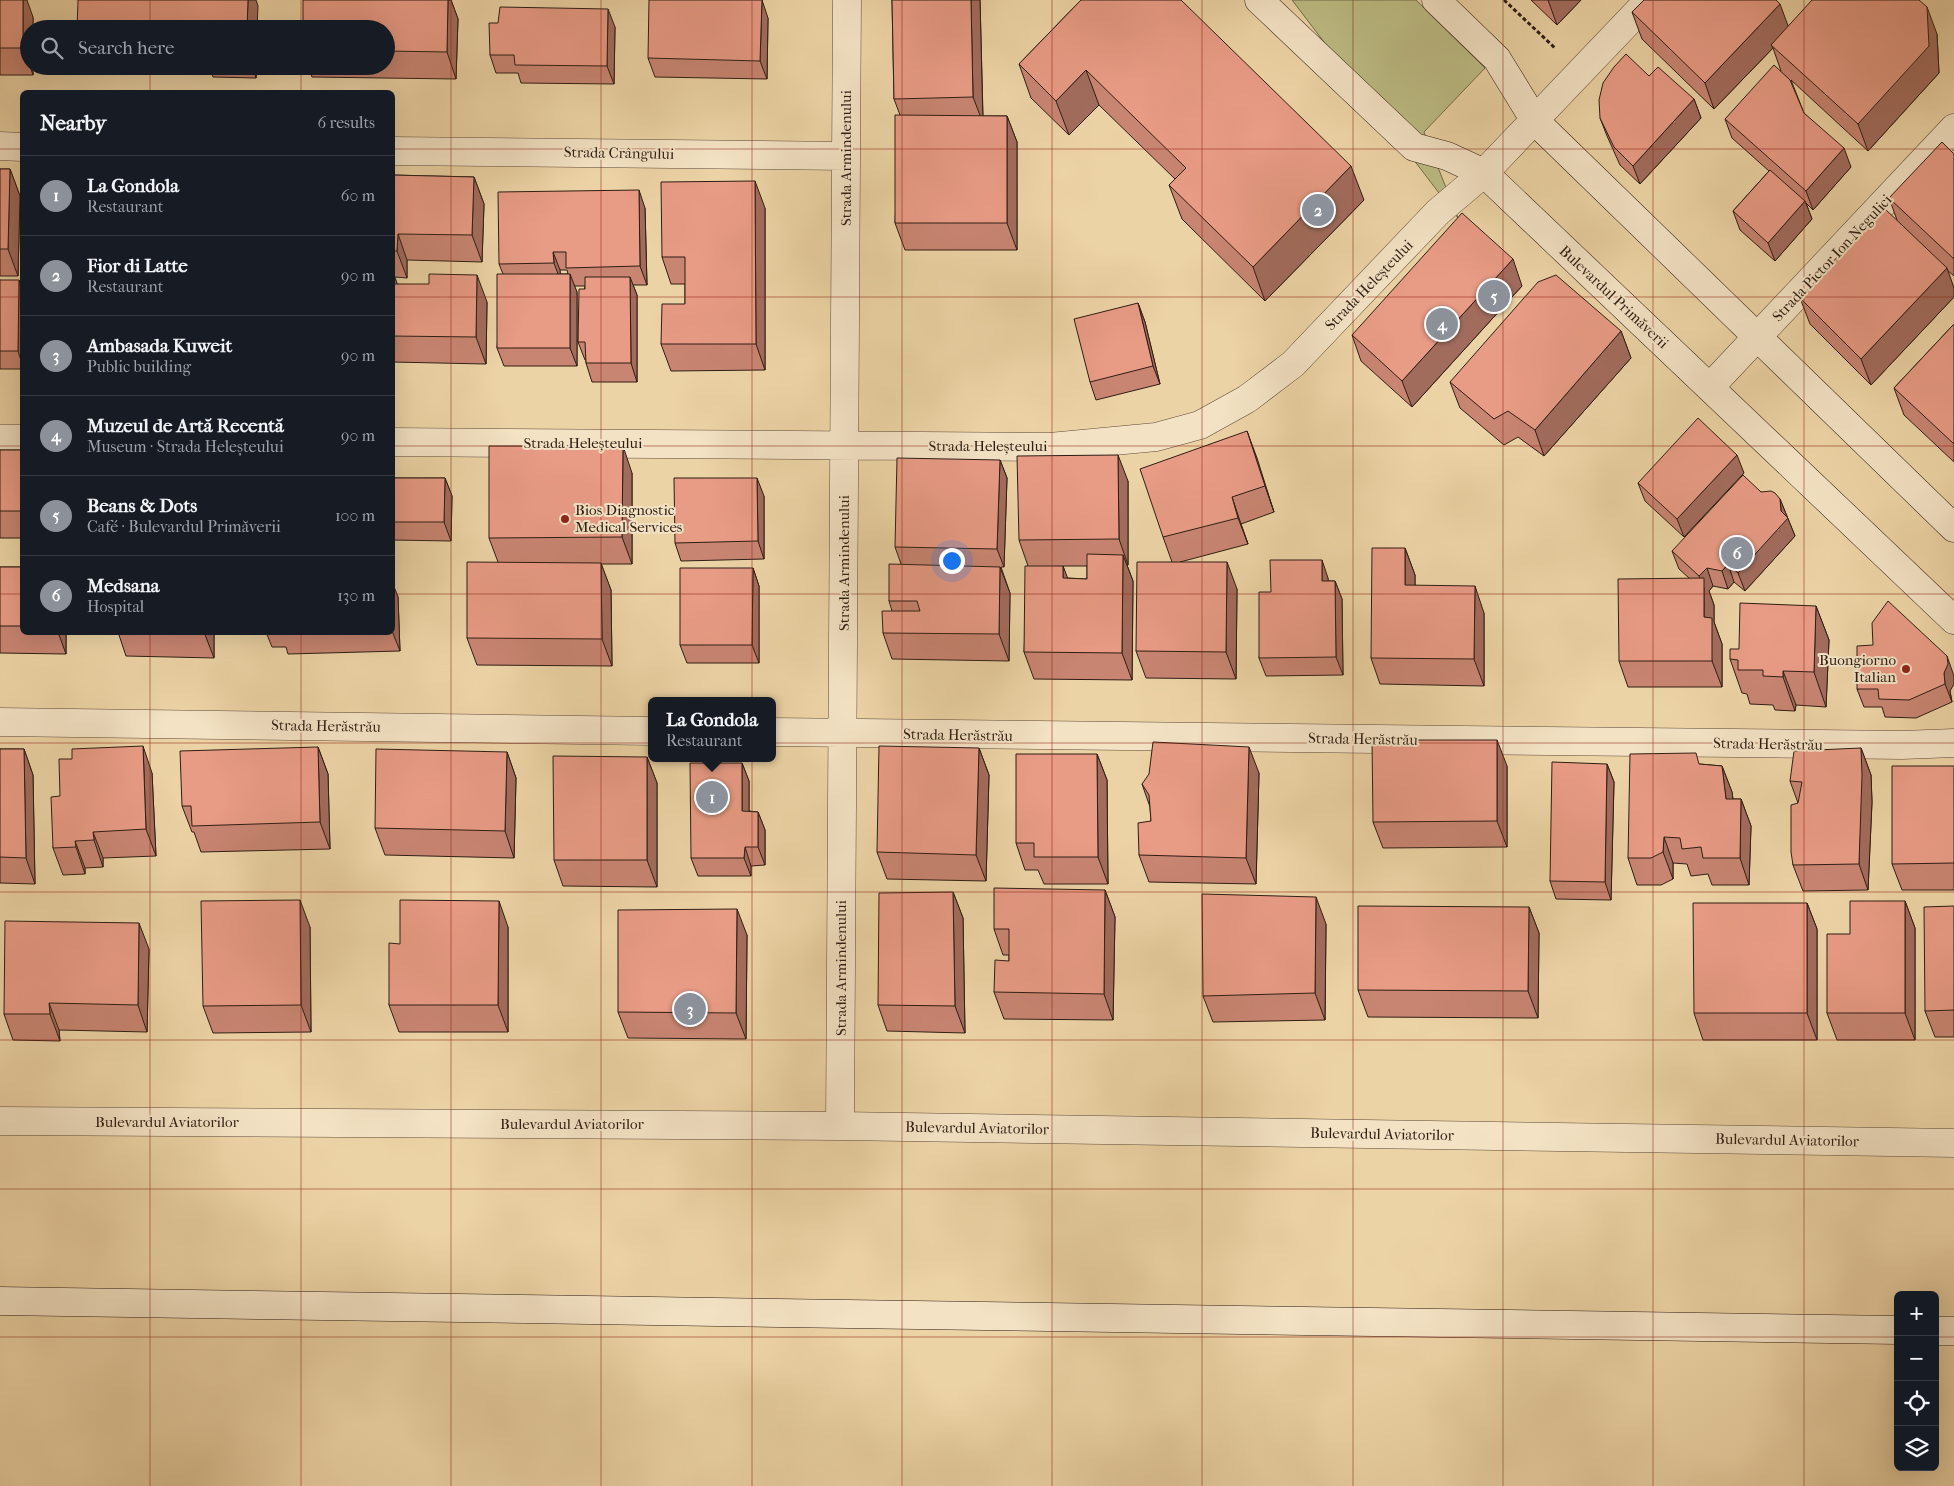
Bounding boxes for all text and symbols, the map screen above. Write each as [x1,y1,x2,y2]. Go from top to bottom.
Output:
search box [20,20,395,75]
icon: search [38,34,66,62]
text: Search here [78,37,174,59]
street label: Strada Armindenului [837,89,855,226]
text: Nearby [40,111,106,135]
text: 6 results [317,113,375,132]
street label: Strada Crângului [564,143,675,163]
text: La Gondola [87,175,179,197]
text: 1 [53,186,59,205]
text: 60 m [341,186,375,205]
street label: Strada Pictor Ion Negulici [1768,190,1896,325]
pin: 2 [1302,191,1334,229]
text: Restaurant [87,197,163,216]
street label: Strada Heleșteului [1321,236,1417,334]
street label: Bulevardul Primăverii [1556,242,1673,353]
text: Fior di Latte [87,255,188,277]
text: 2 [52,266,60,285]
text: 90 m [341,266,375,285]
text: Restaurant [87,277,163,296]
pin: 5 [1478,277,1510,315]
pin: 4 [1426,305,1458,343]
text: Ambasada Kuweit [87,335,232,357]
text: 3 [53,346,59,365]
text: 90 m [341,346,375,365]
text: Public building [87,357,191,376]
text: Muzeul de Artă Recentă [87,415,284,437]
text: 4 [51,426,61,445]
text: 90 m [341,426,375,445]
street label: Strada Heleșteului [524,434,643,452]
text: Museum · Strada Heleșteului [87,437,284,456]
street label: Strada Heleșteului [929,437,1048,455]
street label: Strada Armindenului [835,494,853,631]
text: Beans & Dots [87,495,197,517]
place label: Bios Diagnostic Medical Services [575,501,683,536]
text: 5 [53,506,59,525]
text: 100 m [335,506,375,525]
marker: Bios Diagnostic Medical Services [559,513,571,525]
text: Café · Bulevardul Primăverii [87,517,281,536]
pin: 6 [1721,534,1753,572]
your location [939,548,965,574]
text: Medsana [87,575,160,597]
text: 6 [52,586,60,605]
text: 130 m [337,586,375,605]
text: Hospital [87,597,144,616]
place label: Buongiorno Italian [1819,651,1896,686]
marker: Buongiorno Italian [1900,663,1912,675]
popup [648,697,776,762]
text: La Gondola [666,709,758,731]
street label: Strada Herăstrău [271,716,382,736]
street label: Strada Herăstrău [903,725,1014,745]
street label: Strada Herăstrău [1308,729,1419,749]
text: Restaurant [666,731,742,750]
street label: Strada Herăstrău [1713,734,1824,754]
pin: 1 [696,778,728,816]
street label: Strada Armindenului [832,899,850,1036]
pin: 3 [674,990,706,1028]
street label: Bulevardul Aviatorilor [95,1113,240,1131]
street label: Bulevardul Aviatorilor [500,1115,645,1133]
street label: Bulevardul Aviatorilor [905,1118,1050,1138]
street label: Bulevardul Aviatorilor [1310,1124,1455,1144]
street label: Bulevardul Aviatorilor [1715,1130,1860,1150]
map controls [1894,1291,1939,1471]
button: + [1894,1291,1939,1336]
button: − [1894,1336,1939,1381]
button: locate [1894,1381,1939,1426]
button: layers [1894,1426,1939,1471]

